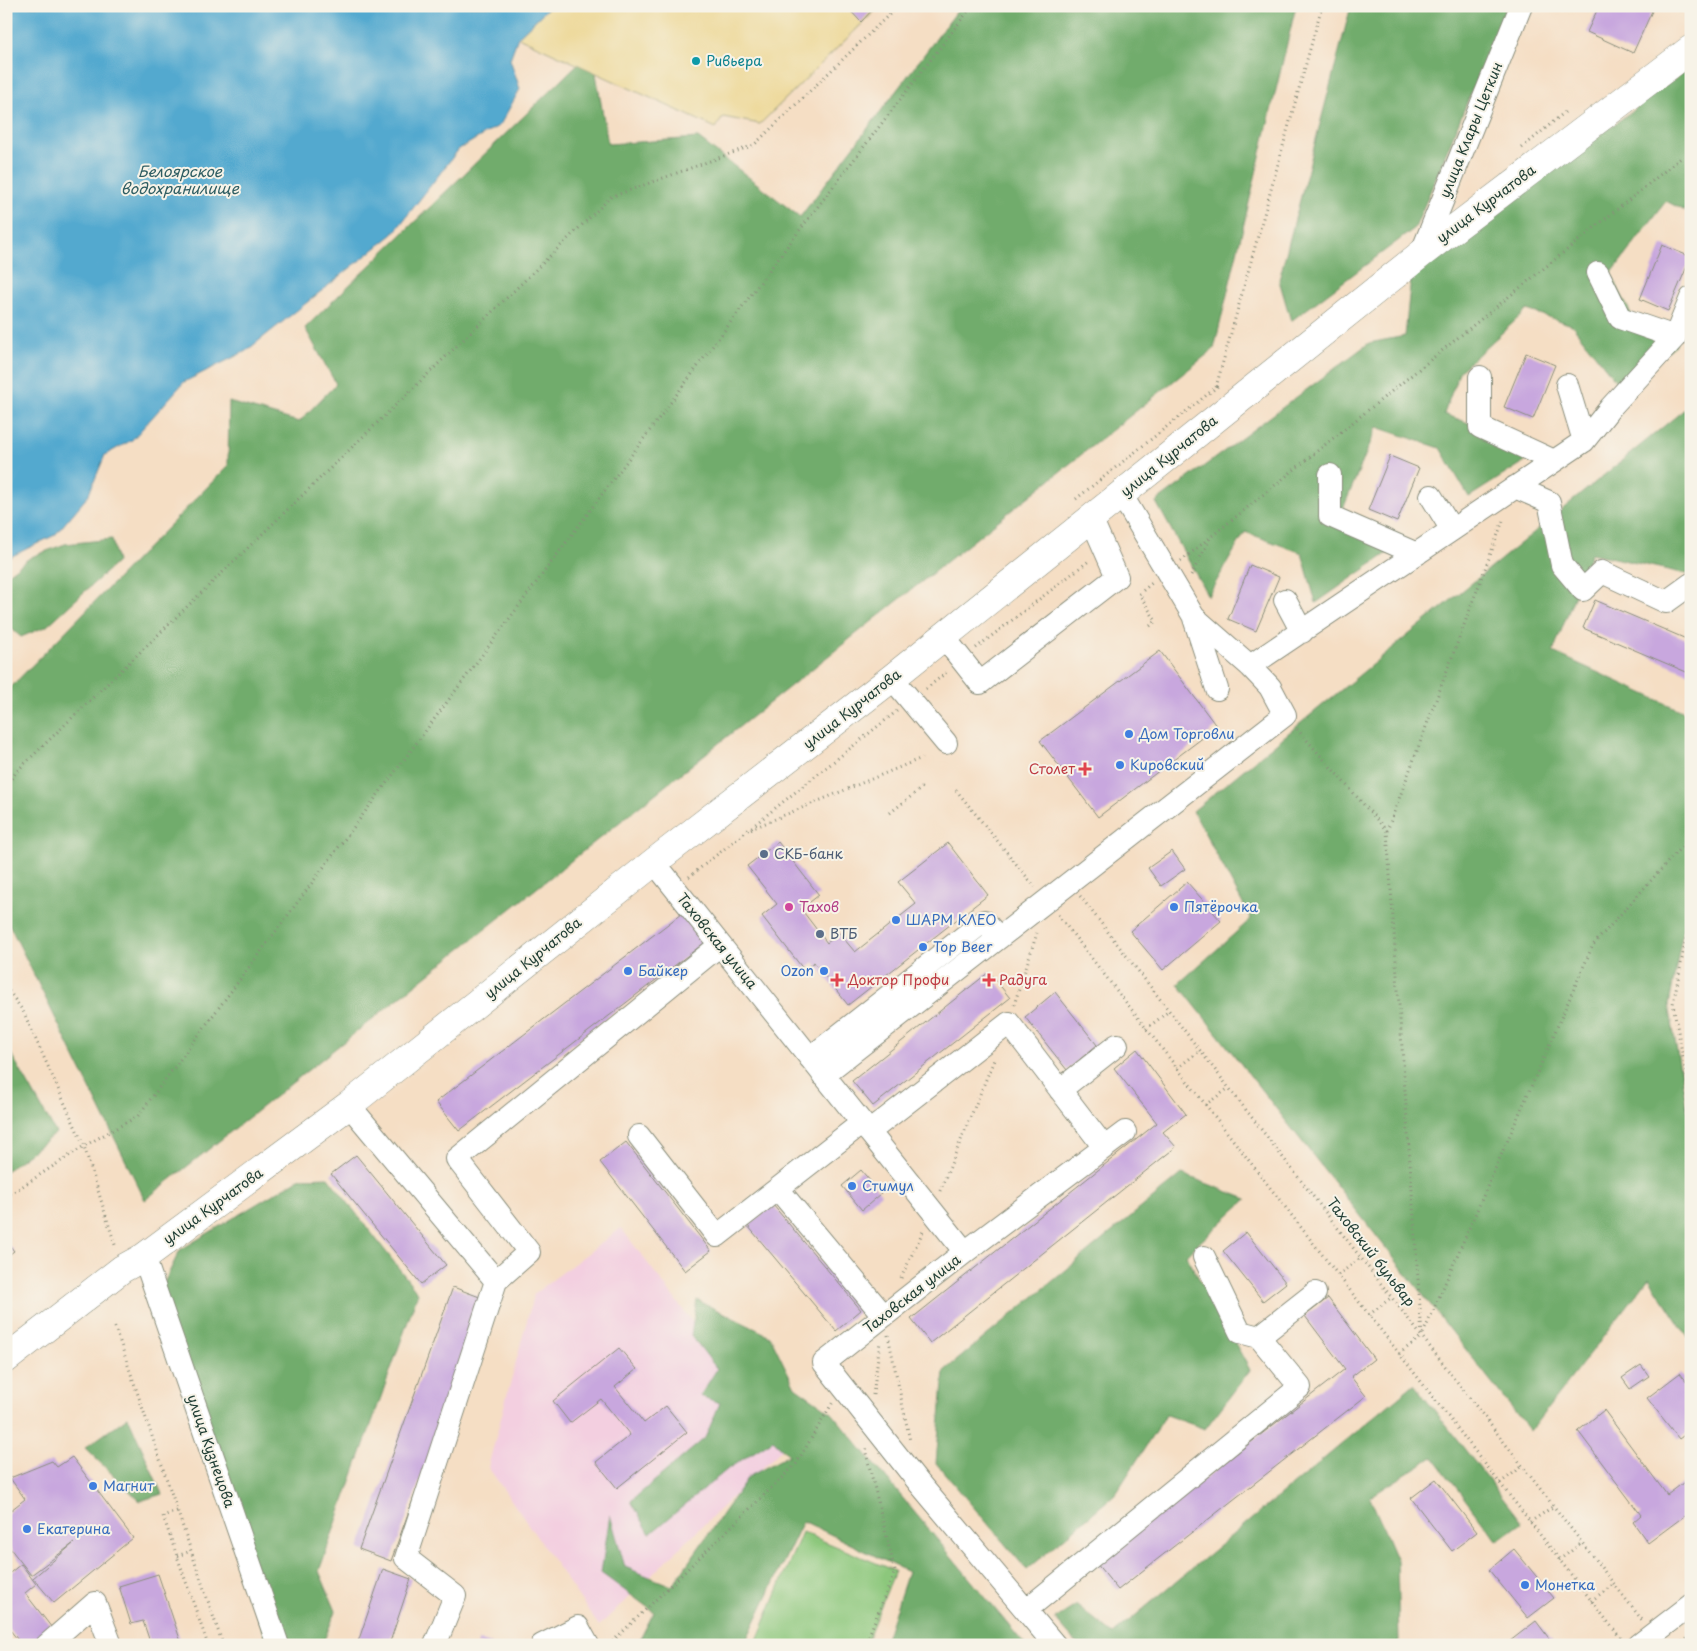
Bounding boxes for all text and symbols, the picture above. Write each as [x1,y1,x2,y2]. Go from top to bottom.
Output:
place label: Ривьера [706,50,762,71]
marker: Ривьера [690,55,702,67]
street label: улица Клары Цеткин [1434,59,1507,201]
water label: Белоярское водохранилище [121,159,240,199]
street label: улица Курчатова [1432,159,1540,248]
street label: улица Курчатова [1116,410,1222,501]
street label: улица Курчатова [798,663,905,754]
place label: Дом Торговли [1138,723,1234,744]
marker: Дом Торговли [1123,728,1135,740]
place label: Кировский [1130,754,1204,775]
place label: Столет [1029,758,1075,779]
marker: Кировский [1114,759,1126,771]
marker: Столет [1079,763,1091,775]
place label: СКБ-банк [774,843,843,864]
marker: СКБ-банк [758,848,770,860]
street label: Таховская улица [672,888,763,993]
place label: Тахов [799,896,839,917]
place label: Пятёрочка [1184,896,1258,917]
marker: Тахов [783,901,795,913]
marker: Пятёрочка [1168,901,1180,913]
place label: ШАРМ КЛЕО [906,909,997,930]
street label: улица Курчатова [480,912,586,1003]
marker: ШАРМ КЛЕО [890,914,902,926]
place label: ВТБ [830,923,857,944]
marker: ВТБ [814,928,826,940]
place label: Top Beer [933,936,993,957]
marker: Top Beer [917,941,929,953]
place label: Байкер [638,960,688,981]
place label: Ozon [781,960,814,981]
marker: Байкер [622,965,634,977]
marker: Ozon [818,965,830,977]
place label: Доктор Профи [847,969,949,990]
place label: Радуга [999,969,1047,990]
marker: Доктор Профи [830,973,844,987]
marker: Радуга [983,974,995,986]
street label: улица Курчатова [158,1162,267,1249]
place label: Стимул [862,1175,914,1196]
marker: Стимул [846,1180,858,1192]
street label: Таховский бульвар [1322,1193,1421,1311]
street label: Таховская улица [859,1249,965,1338]
street label: улица Кузнецова [182,1391,241,1511]
place label: Магнит [103,1475,155,1496]
marker: Магнит [87,1480,99,1492]
place label: Екатерина [37,1518,111,1539]
marker: Екатерина [21,1523,33,1535]
place label: Монетка [1535,1574,1595,1595]
marker: Монетка [1519,1579,1531,1591]

